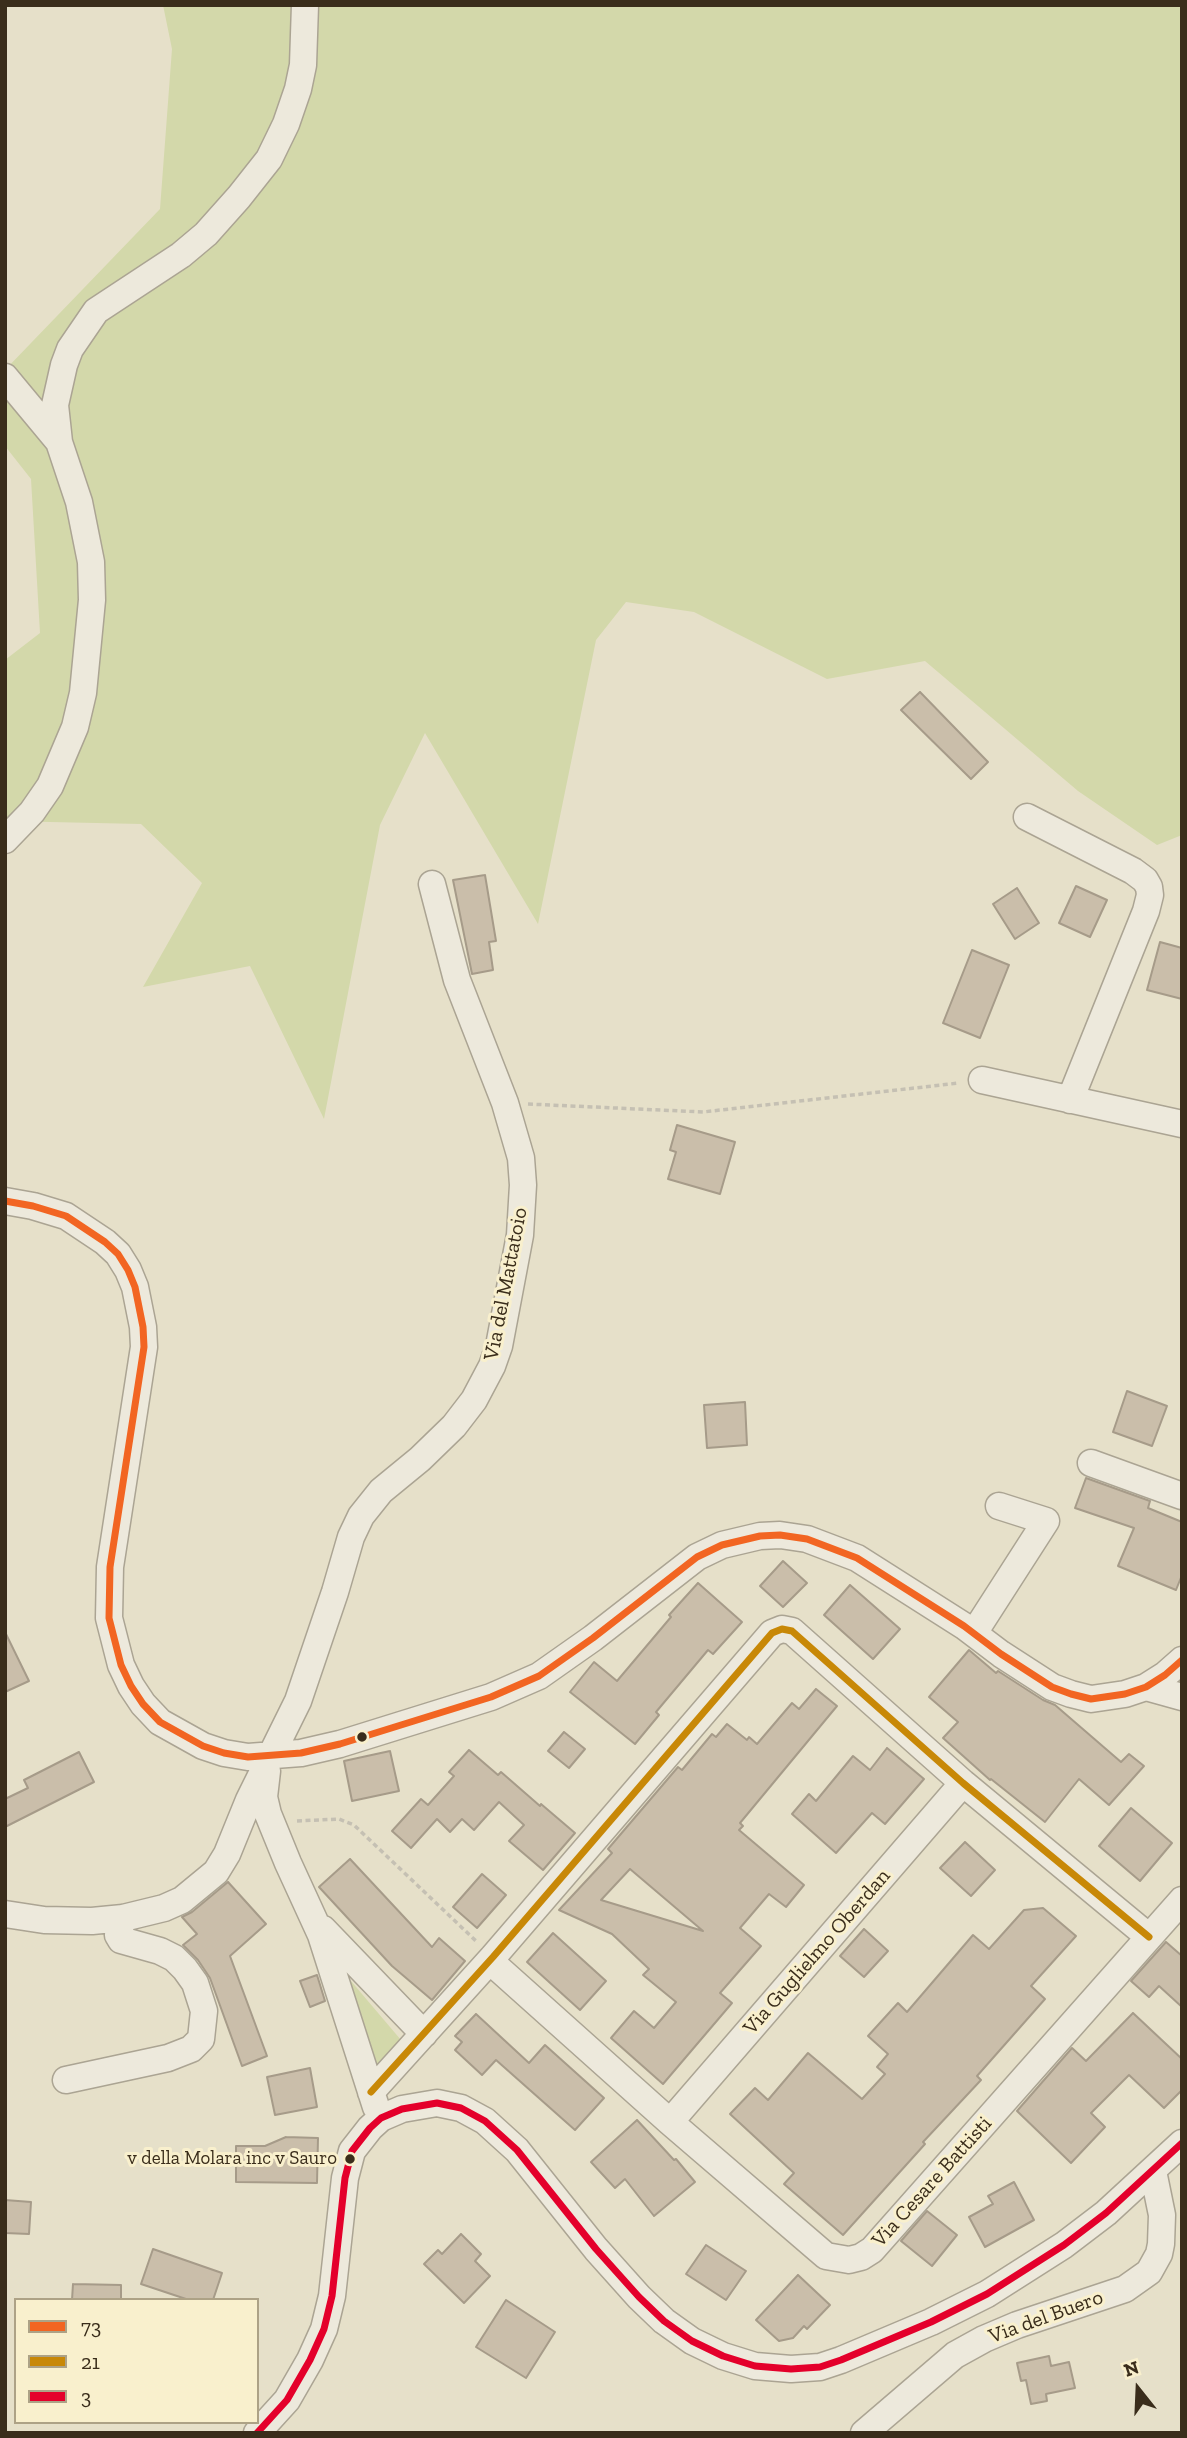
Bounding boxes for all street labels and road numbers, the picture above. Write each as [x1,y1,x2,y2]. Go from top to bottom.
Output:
street label: Via del Mattatoio [479,1205,533,1363]
street label: Via Guglielmo Oberdan [738,1864,896,2040]
street label: Via Cesare Battisti [867,2111,997,2253]
street label: Via del Buero [985,2285,1107,2349]

